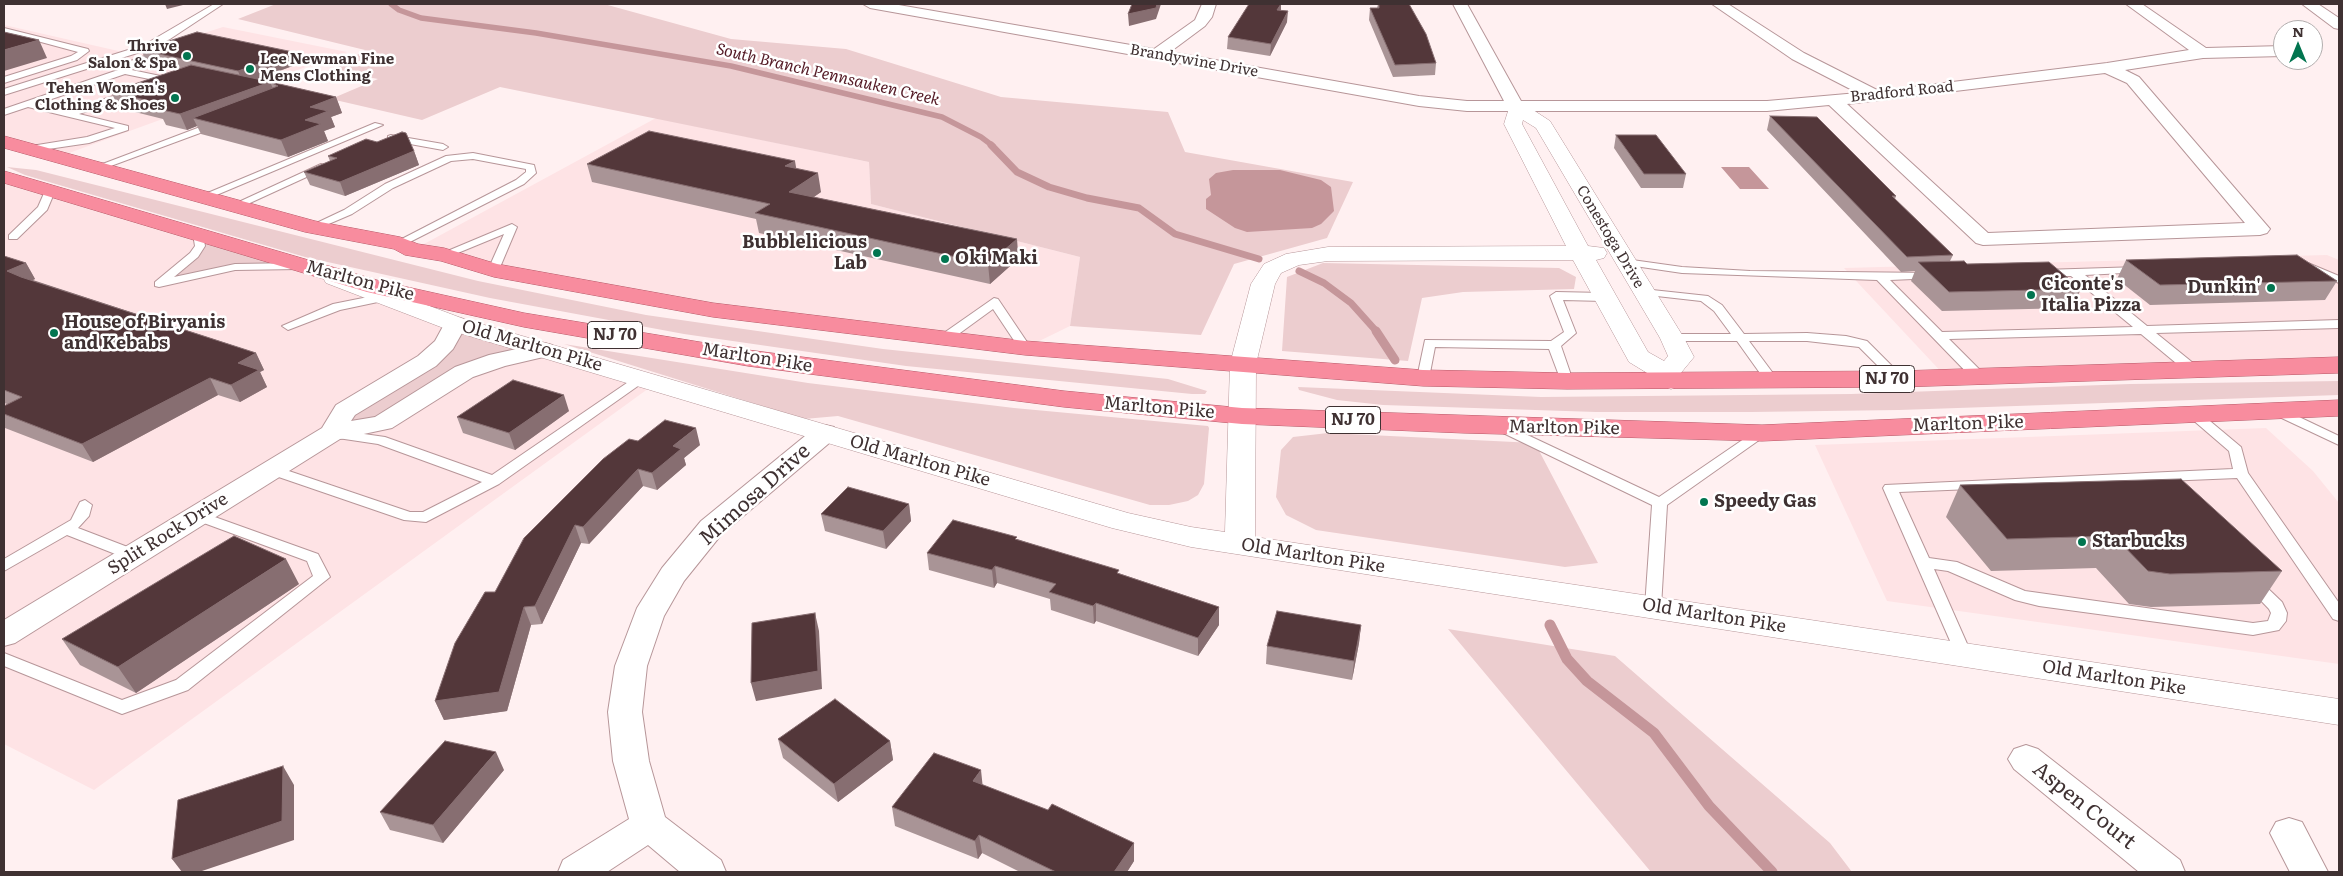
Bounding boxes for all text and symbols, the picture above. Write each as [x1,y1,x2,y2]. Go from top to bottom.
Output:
north arrow [2273,20,2323,70]
text: N [2292,21,2304,41]
place label: Thrive Salon & Spa [88,38,177,73]
water label: South Branch Pennsauken Creek [714,40,942,110]
street label: Brandywine Drive [1128,41,1260,81]
marker: Thrive Salon & Spa [181,50,193,62]
place label: Lee Newman Fine Mens Clothing [260,51,394,86]
marker: Lee Newman Fine Mens Clothing [244,63,256,75]
street label: Bradford Road [1849,78,1955,106]
place label: Tehen Women's Clothing & Shoes [35,80,165,115]
marker: Tehen Women's Clothing & Shoes [169,92,181,104]
street label: Conestoga Drive [1572,182,1648,292]
place label: Bubblelicious Lab [742,232,867,274]
marker: Bubblelicious Lab [871,247,883,259]
place label: Oki Maki [955,248,1038,270]
marker: Oki Maki [939,253,951,265]
street label: Marlton Pike [303,256,417,306]
place label: Ciconte's Italia Pizza [2041,274,2141,316]
place label: Dunkin' [2187,277,2261,299]
marker: Dunkin' [2265,282,2277,294]
marker: Ciconte's Italia Pizza [2025,289,2037,301]
place label: House of Biryanis and Kebabs [64,312,225,354]
street label: Old Marlton Pike [459,316,605,376]
road number: NJ 70 [588,322,642,348]
marker: House of Biryanis and Kebabs [48,327,60,339]
street label: Marlton Pike [700,339,814,377]
road number: NJ 70 [1860,366,1914,392]
street label: Marlton Pike [1103,392,1215,424]
road number: NJ 70 [1326,406,1380,434]
street label: Marlton Pike [1912,411,2024,437]
street label: Marlton Pike [1508,416,1620,440]
street label: Old Marlton Pike [847,431,993,491]
street label: Mimosa Drive [694,439,816,551]
street label: Split Rock Drive [104,488,232,580]
place label: Speedy Gas [1714,491,1816,513]
marker: Speedy Gas [1698,496,1710,508]
place label: Starbucks [2092,531,2185,553]
street label: Old Marlton Pike [1240,534,1386,578]
marker: Starbucks [2076,536,2088,548]
street label: Old Marlton Pike [1641,594,1787,638]
street label: Old Marlton Pike [2041,656,2187,700]
street label: Aspen Court [2027,757,2141,855]

